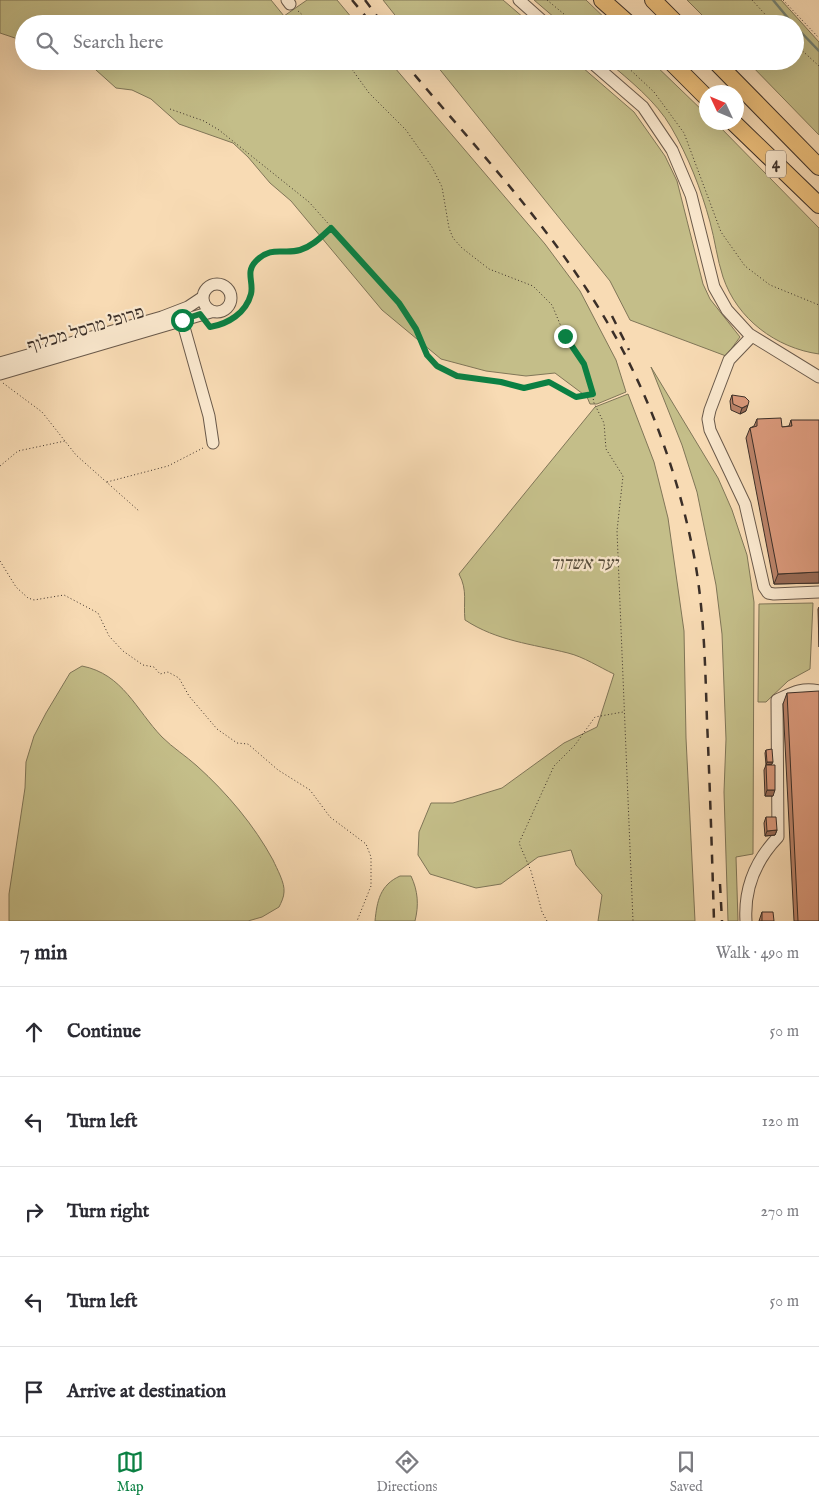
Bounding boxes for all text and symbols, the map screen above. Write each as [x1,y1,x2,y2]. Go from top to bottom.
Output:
search box [15,15,804,70]
icon: search [33,29,61,57]
text: Search here [73,31,164,55]
north arrow [699,85,744,130]
road number: 4 [766,150,786,178]
street label: פרופ' מרסל מכלוף [25,301,147,359]
route start [171,309,194,332]
route end [554,325,577,348]
park label: יער אשדוד [550,553,620,576]
text: 7 min [20,940,67,967]
text: Walk · 490 m [716,944,799,964]
icon: ahead [20,1018,48,1046]
text: Continue [67,1020,141,1044]
text: 50 m [770,1022,799,1042]
icon: left [20,1108,48,1136]
text: Turn left [67,1110,138,1134]
text: 120 m [762,1112,799,1132]
icon: right [20,1198,48,1226]
text: Turn right [67,1200,149,1224]
text: 270 m [760,1202,799,1222]
icon: left [20,1288,48,1316]
text: Turn left [67,1290,138,1314]
text: 50 m [770,1292,799,1312]
icon: arrive [20,1378,48,1406]
text: Arrive at destination [67,1380,226,1404]
tab: Map [116,1448,144,1496]
tab: Directions [376,1448,437,1496]
tab: Saved [670,1448,703,1496]

